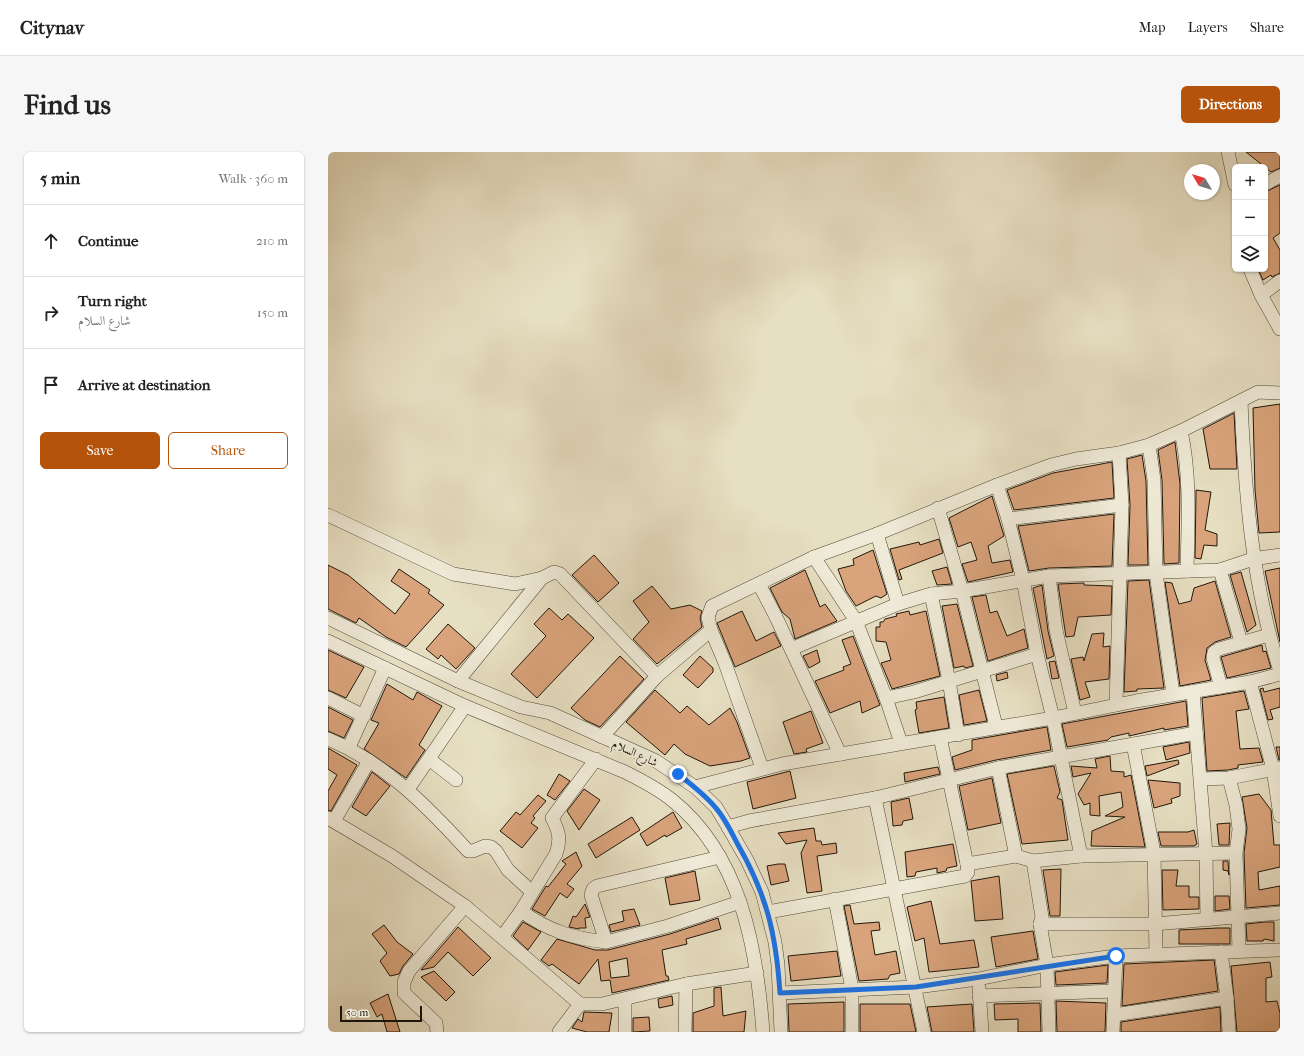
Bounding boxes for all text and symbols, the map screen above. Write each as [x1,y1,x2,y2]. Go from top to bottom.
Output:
text: Citynav [20,17,84,39]
text: Map [1139,19,1166,36]
text: Layers [1188,19,1228,36]
text: Share [1250,19,1284,36]
button: Directions [1181,86,1280,123]
text: Find us [24,88,111,121]
north arrow [1184,164,1220,200]
map controls [1232,164,1268,272]
button: + [1232,164,1268,200]
text: 5 min [40,168,80,188]
text: Walk · 360 m [218,171,288,186]
button: − [1232,200,1268,236]
icon: ahead [40,230,62,252]
text: Continue [78,232,138,250]
text: 210 m [256,233,288,248]
button: layers [1232,236,1268,272]
text: Turn right [78,292,147,310]
icon: right [40,302,62,324]
text: 150 m [257,305,288,320]
text: شارع السلام [78,313,131,328]
icon: arrive [40,374,62,396]
text: Arrive at destination [78,376,210,394]
button: Save [40,432,160,469]
button: Share [168,432,288,469]
street label: شارع السلام [608,736,660,773]
route end [669,765,687,783]
route start [1107,947,1125,965]
scale bar [340,1004,422,1023]
text: 50 m [346,1006,368,1019]

